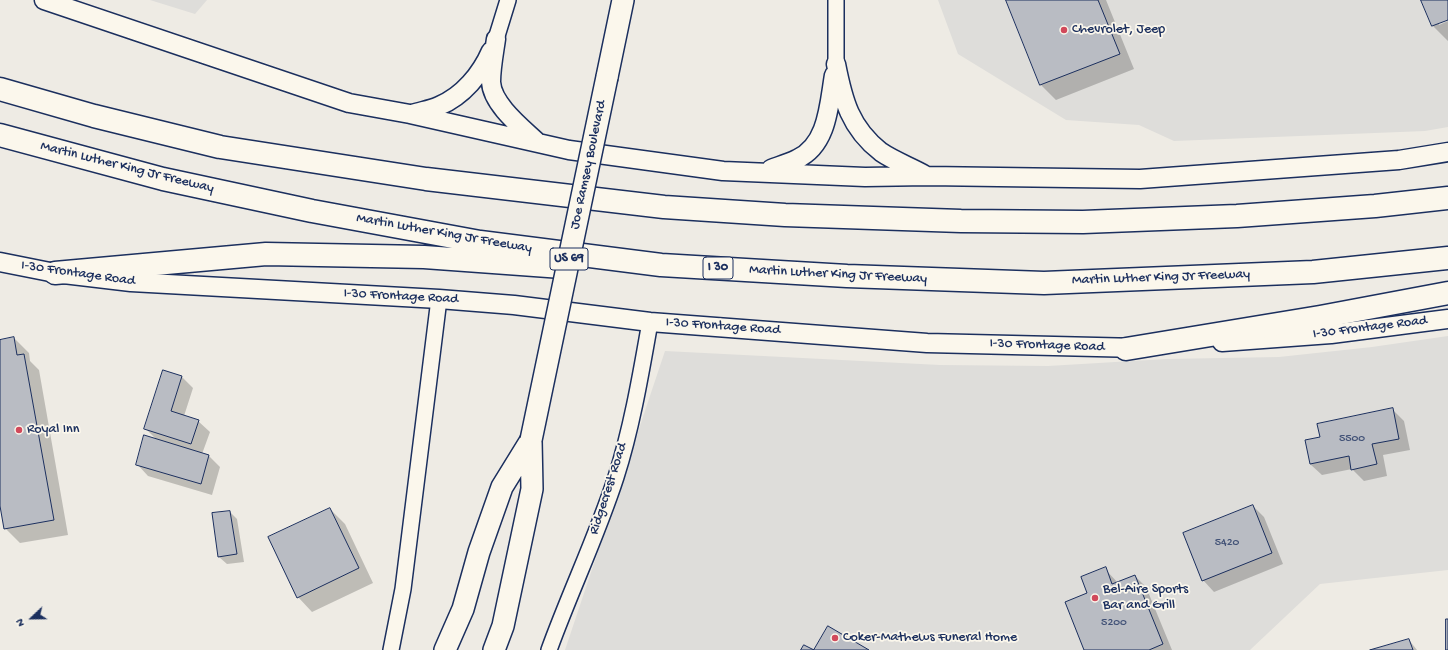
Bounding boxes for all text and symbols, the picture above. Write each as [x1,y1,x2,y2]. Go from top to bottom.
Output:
place label: Chevrolet, Jeep [1072,22,1165,38]
marker: Chevrolet, Jeep [1059,25,1069,35]
street label: Joe Ramsey Boulevard [567,99,611,231]
street label: Martin Luther King Jr Freeway [39,138,215,198]
street label: Martin Luther King Jr Freeway [355,210,533,258]
road number: US 69 [550,248,588,270]
road number: I 30 [703,257,733,279]
street label: I-30 Frontage Road [20,258,136,290]
street label: Martin Luther King Jr Freeway [749,262,927,288]
street label: Martin Luther King Jr Freeway [1072,266,1250,290]
street label: I-30 Frontage Road [343,286,459,308]
street label: I-30 Frontage Road [1312,313,1428,343]
street label: I-30 Frontage Road [665,315,781,339]
street label: I-30 Frontage Road [989,336,1105,356]
place label: Royal Inn [27,422,79,438]
marker: Royal Inn [14,425,24,435]
house number: 5500 [1339,432,1365,446]
street label: Ridgecrest Road [586,441,632,537]
house number: 5420 [1215,536,1239,550]
place label: Bel-Aire Sports Bar and Grill [1103,582,1188,614]
marker: Bel-Aire Sports Bar and Grill [1090,593,1100,603]
north arrow [12,598,52,638]
house number: 5200 [1101,616,1127,630]
text: N [14,617,28,628]
place label: Coker-Mathews Funeral Home [843,630,1017,646]
marker: Coker-Mathews Funeral Home [830,633,840,643]

